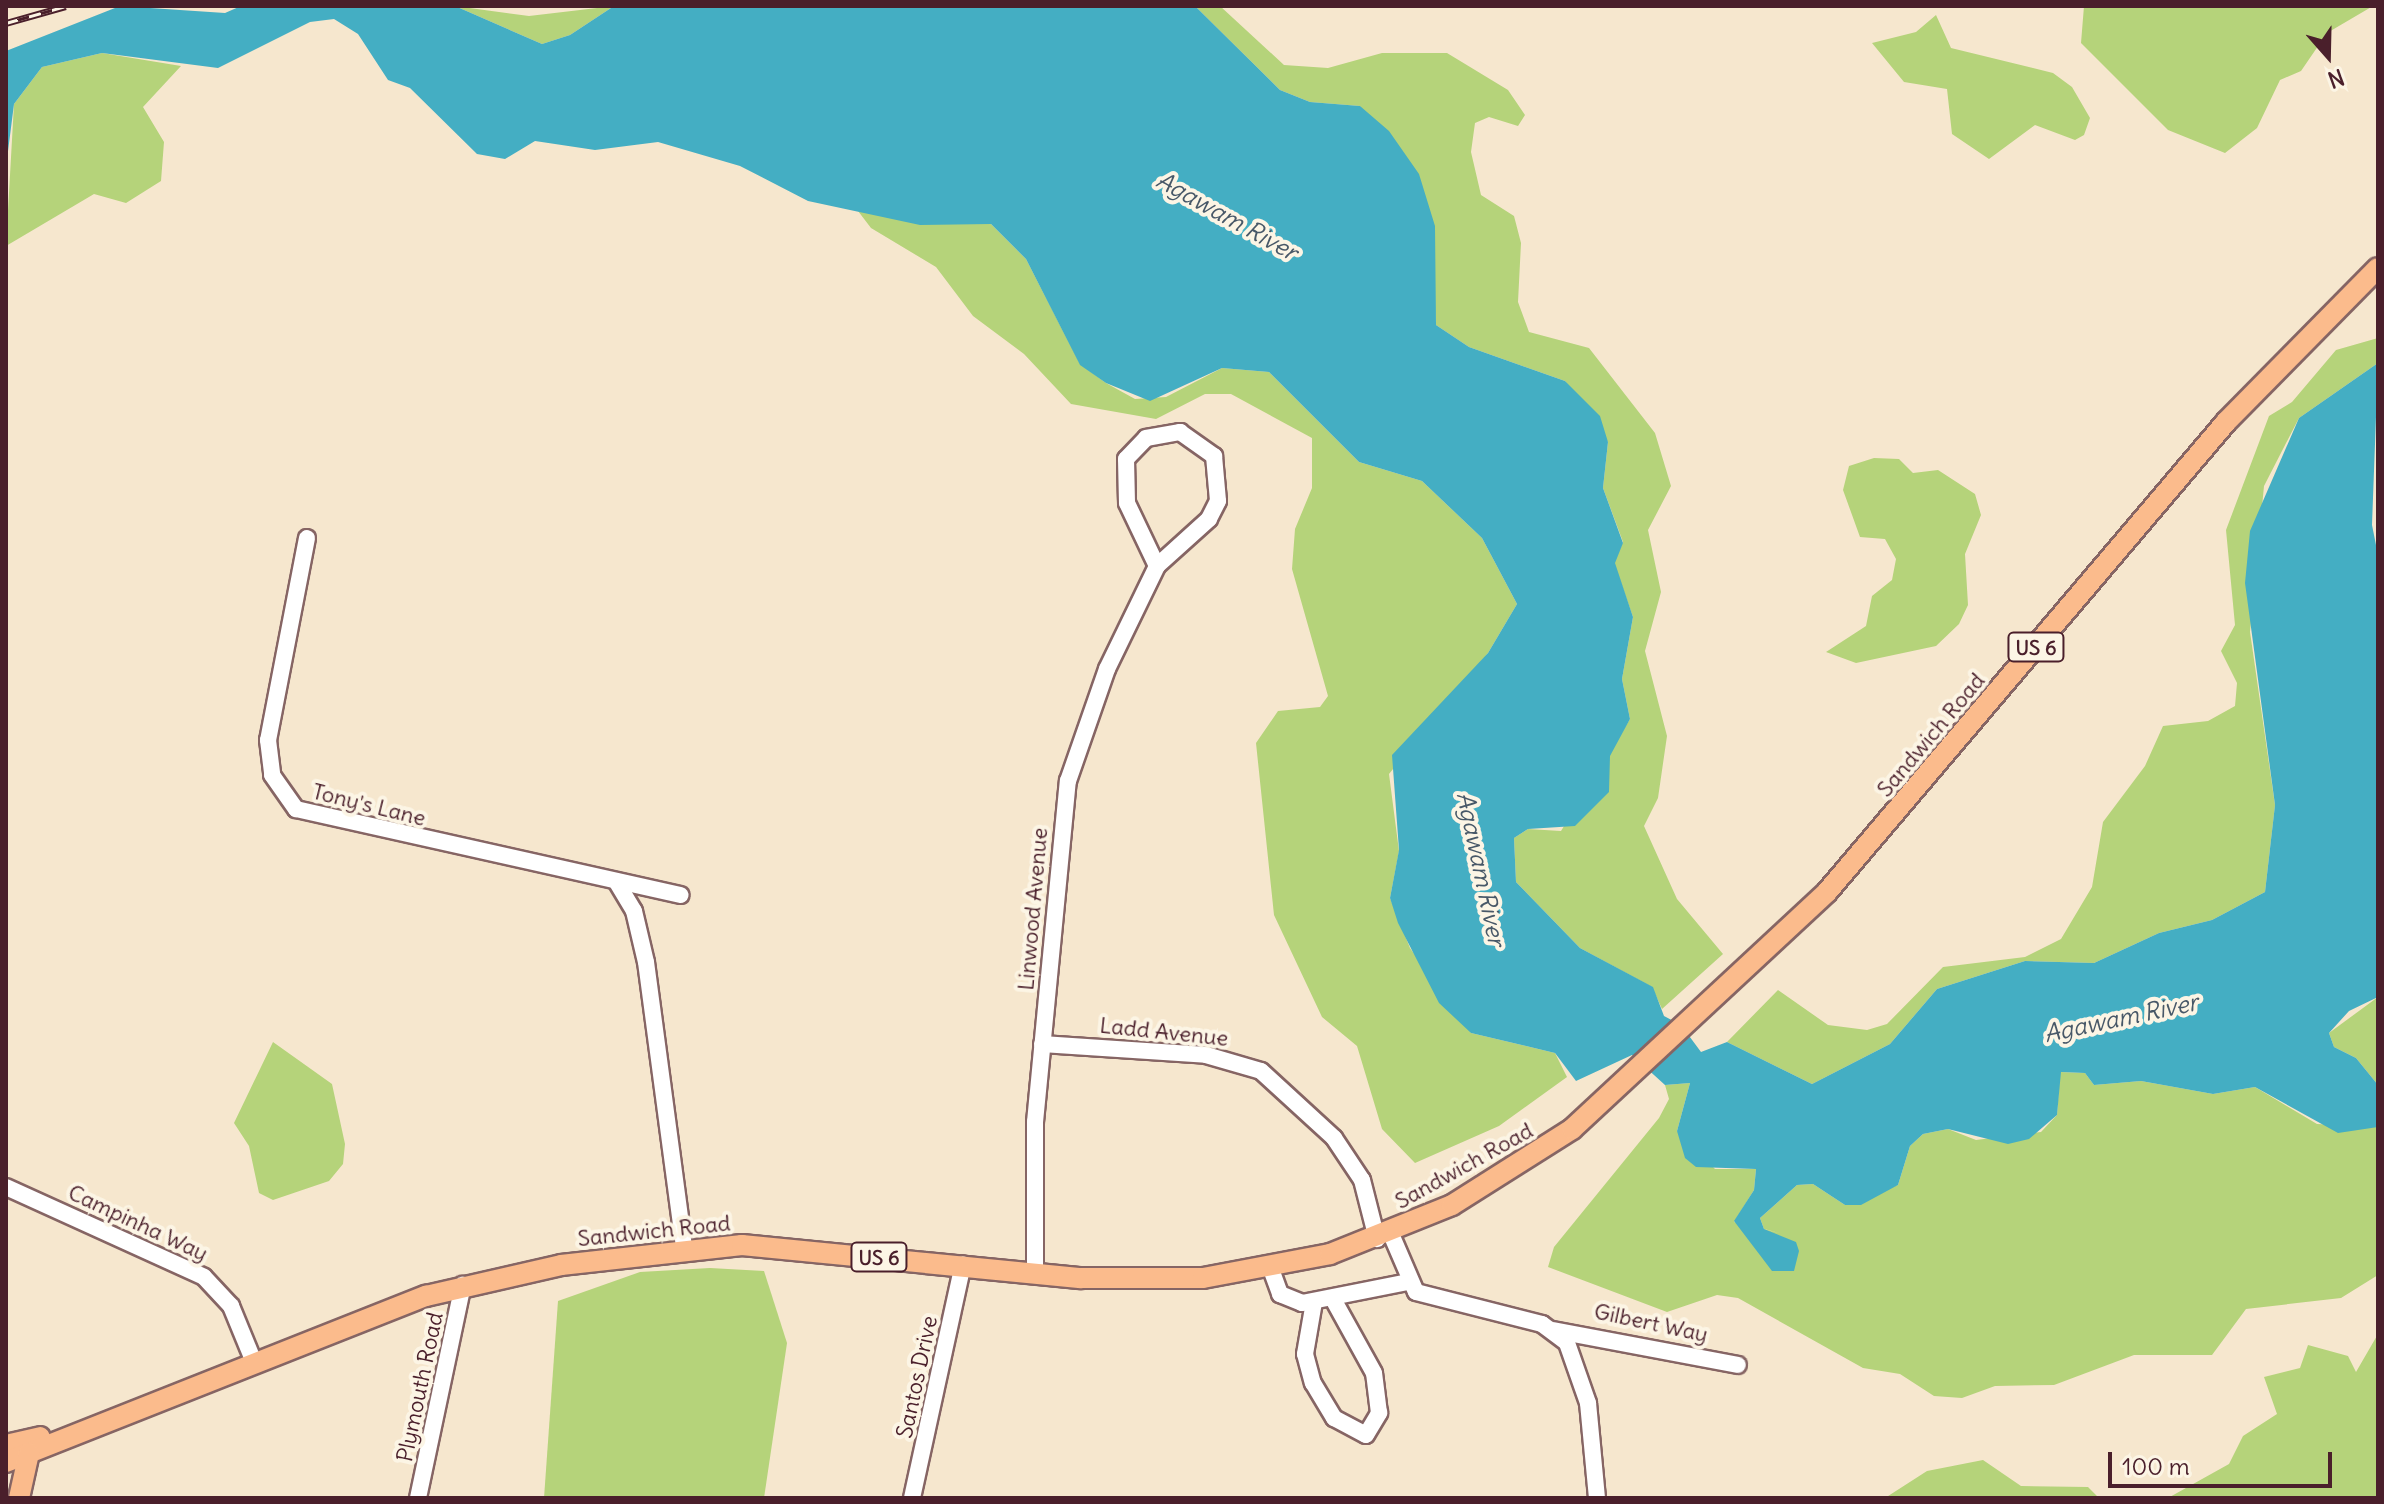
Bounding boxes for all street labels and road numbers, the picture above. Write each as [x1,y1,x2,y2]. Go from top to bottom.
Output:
road number: US 6 [2006,631,2066,663]
street label: Sandwich Road [1872,668,1990,802]
street label: Tony's Lane [310,778,428,832]
street label: Linwood Avenue [1013,826,1053,992]
street label: Ladd Avenue [1098,1012,1230,1052]
street label: Sandwich Road [1391,1117,1537,1215]
street label: Campinha Way [64,1179,212,1267]
street label: Sandwich Road [576,1210,732,1252]
road number: US 6 [849,1241,909,1273]
street label: Gilbert Way [1592,1298,1710,1348]
street label: Plymouth Road [391,1310,449,1464]
street label: Santos Drive [891,1313,943,1441]

